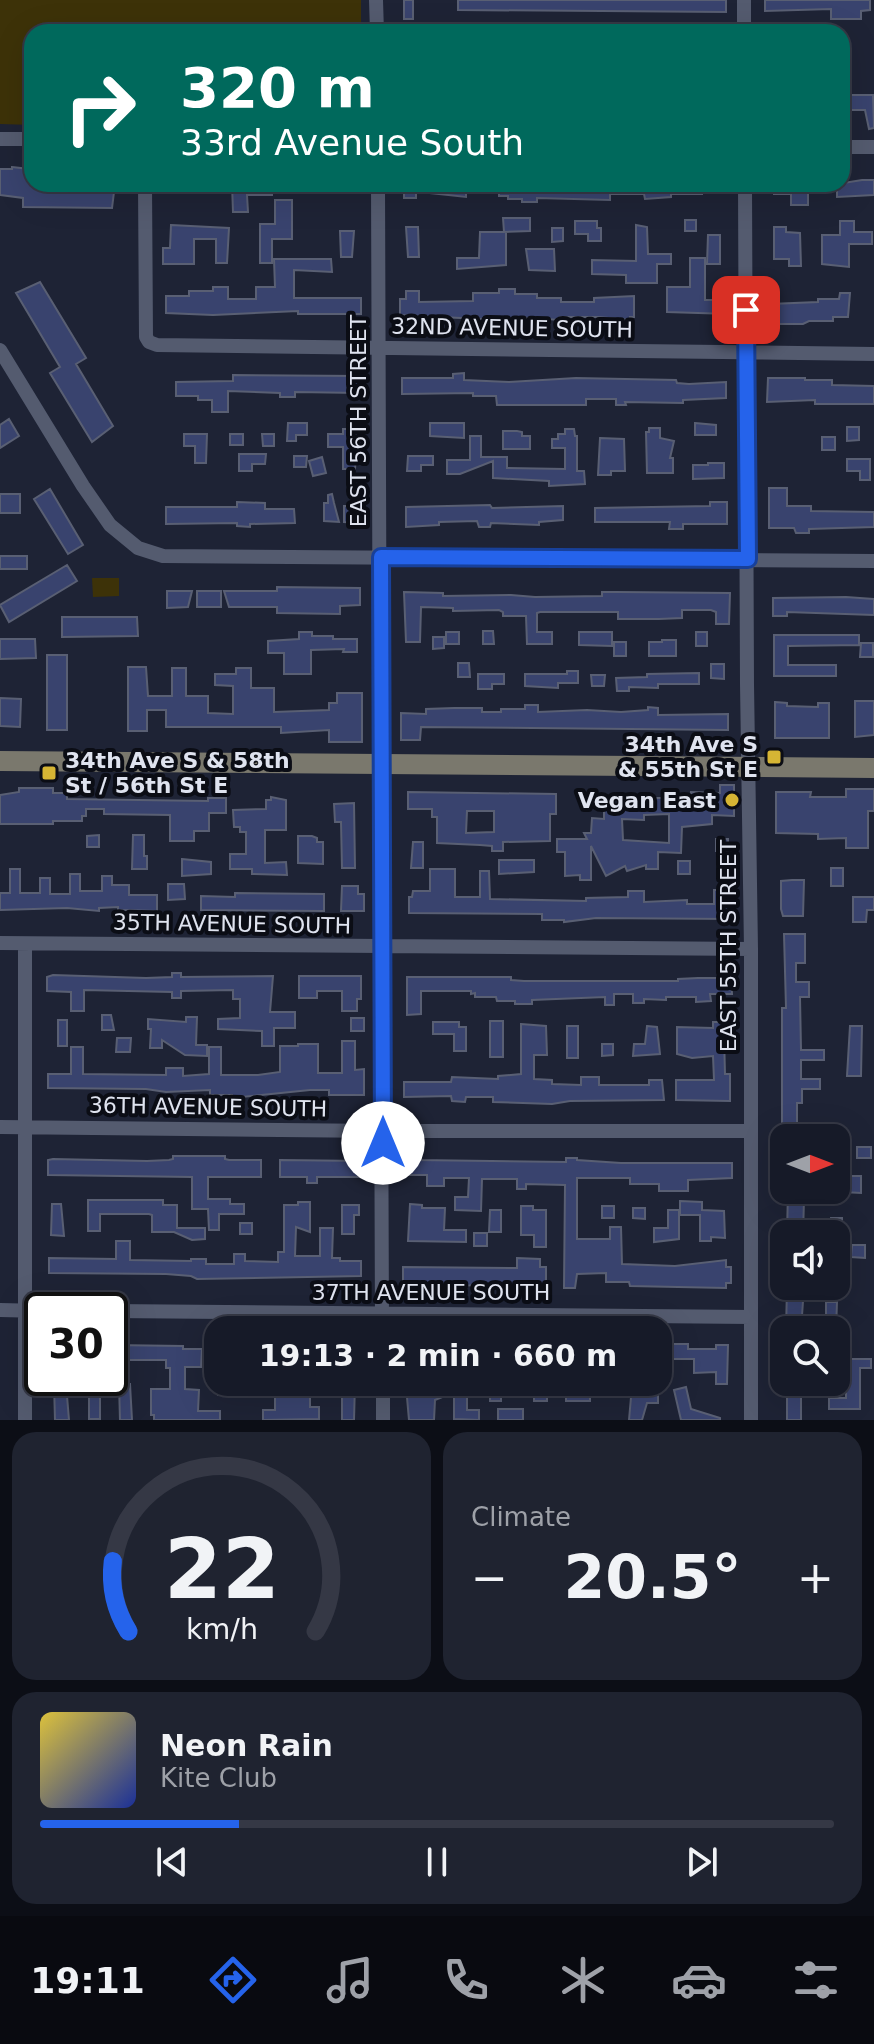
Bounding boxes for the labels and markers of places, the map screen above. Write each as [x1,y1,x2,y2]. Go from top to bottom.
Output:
pin [712,276,780,344]
place label: 34th Ave S & 55th St E [618,732,758,782]
place label: 34th Ave S & 58th St / 56th St E [65,748,290,798]
marker: 34th Ave S & 55th St E [765,748,783,766]
marker: 34th Ave S & 58th St / 56th St E [40,764,58,782]
place label: Vegan East [578,788,716,813]
marker: Vegan East [723,791,741,809]

